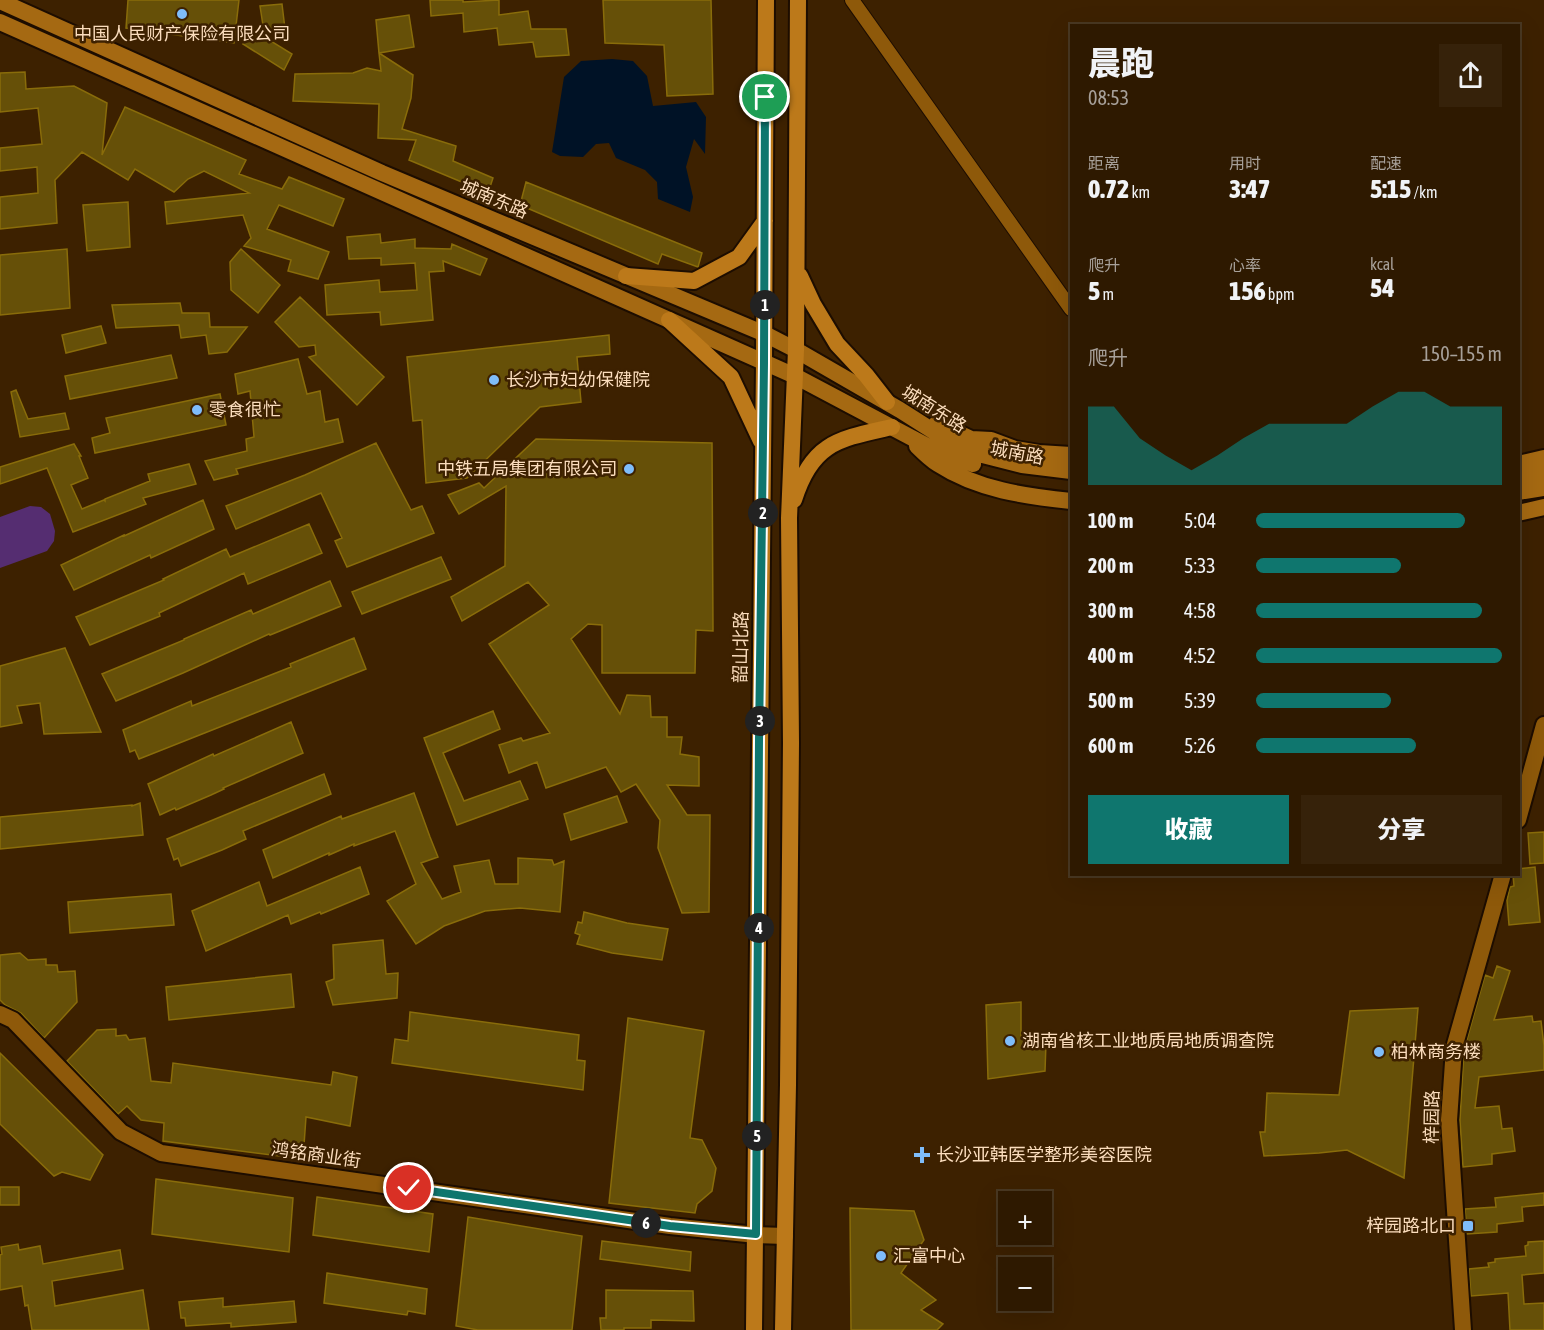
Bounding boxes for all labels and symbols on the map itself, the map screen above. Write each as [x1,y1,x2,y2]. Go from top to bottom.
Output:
marker: 中国人民财产保险有限公司 [175,7,189,21]
place label: 中国人民财产保险有限公司 [74,23,290,44]
pin [739,71,790,122]
street label: 城南东路 [457,175,531,222]
pin: 1 [750,290,780,320]
place label: 长沙市妇幼保健院 [506,369,650,390]
marker: 长沙市妇幼保健院 [487,373,501,387]
street label: 城南东路 [898,381,970,437]
place label: 零食很忙 [209,399,281,420]
marker: 零食很忙 [190,403,204,417]
street label: 城南路 [989,437,1046,468]
place label: 中铁五局集团有限公司 [437,458,617,479]
marker: 中铁五局集团有限公司 [622,462,636,476]
pin: 2 [748,498,778,528]
street label: 韶山北路 [729,611,752,683]
pin: 3 [745,706,775,736]
pin: 4 [744,913,774,943]
place label: 湖南省核工业地质局地质调查院 [1022,1030,1274,1051]
marker: 湖南省核工业地质局地质调查院 [1003,1034,1017,1048]
place label: 柏林商务楼 [1391,1041,1481,1062]
marker: 柏林商务楼 [1372,1045,1386,1059]
street label: 梓园路 [1421,1090,1442,1144]
pin: 5 [742,1121,772,1151]
street label: 鸿铭商业街 [270,1138,362,1171]
place label: 长沙亚韩医学整形美容医院 [936,1144,1152,1165]
marker: 长沙亚韩医学整形美容医院 [913,1146,931,1164]
pin [383,1162,434,1213]
pin: 6 [631,1208,661,1238]
place label: 梓园路北口 [1366,1215,1456,1236]
marker: 梓园路北口 [1461,1219,1475,1233]
place label: 汇富中心 [893,1245,965,1266]
marker: 汇富中心 [874,1249,888,1263]

